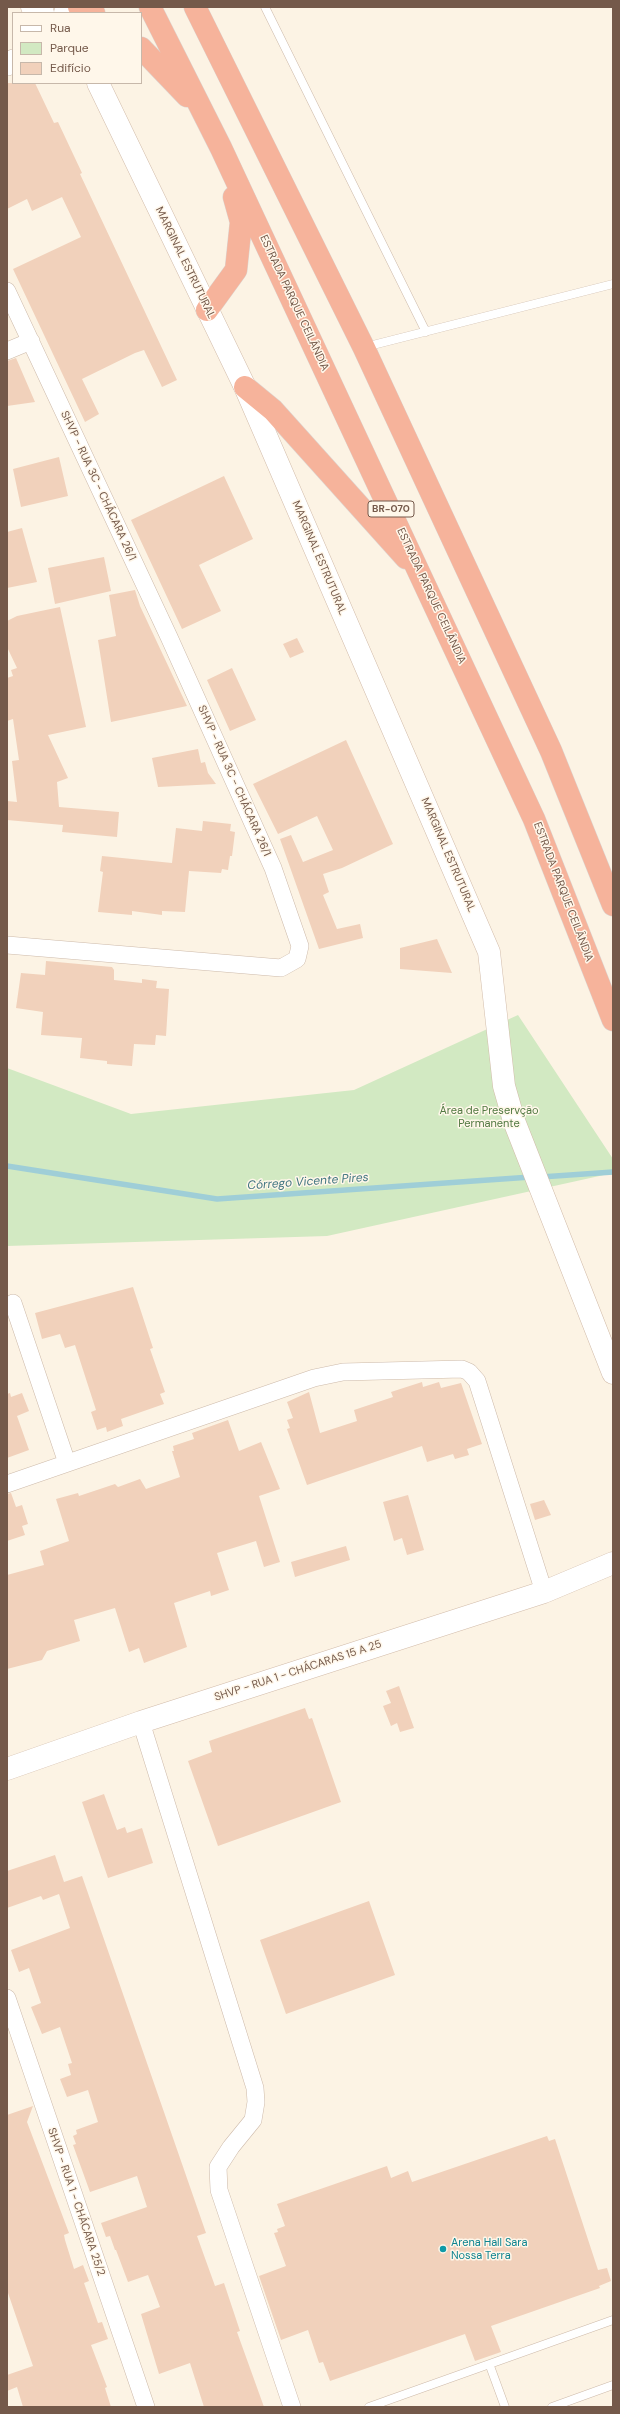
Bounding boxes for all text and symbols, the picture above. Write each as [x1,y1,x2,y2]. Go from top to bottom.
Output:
legend [12,12,142,84]
text: Rua [50,20,71,36]
text: Parque [50,40,89,56]
text: Edifício [50,60,91,76]
street label: MARGINAL ESTRUTURAL [152,205,218,321]
street label: ESTRADA PARQUE CEILÂNDIA [257,233,331,373]
street label: SHVP - RUA 3C - CHÁCARA 26/1 [57,409,139,563]
street label: MARGINAL ESTRUTURAL [289,499,349,617]
road number: BR-070 [368,501,414,517]
street label: ESTRADA PARQUE CEILÂNDIA [394,526,468,666]
street label: SHVP - RUA 3C - CHÁCARA 26/1 [195,703,273,859]
street label: MARGINAL ESTRUTURAL [418,796,478,914]
street label: ESTRADA PARQUE CEILÂNDIA [530,820,596,964]
park label: Área de Preservção Permanente [439,1104,539,1130]
water label: Córrego Vicente Pires [247,1171,369,1193]
street label: SHVP - RUA 1 - CHÁCARAS 15 A 25 [213,1638,383,1704]
street label: SHVP - RUA 1 - CHÁCARA 25/2 [44,2126,108,2278]
place label: Arena Hall Sara Nossa Terra [451,2236,527,2262]
marker: Arena Hall Sara Nossa Terra [438,2244,448,2254]

